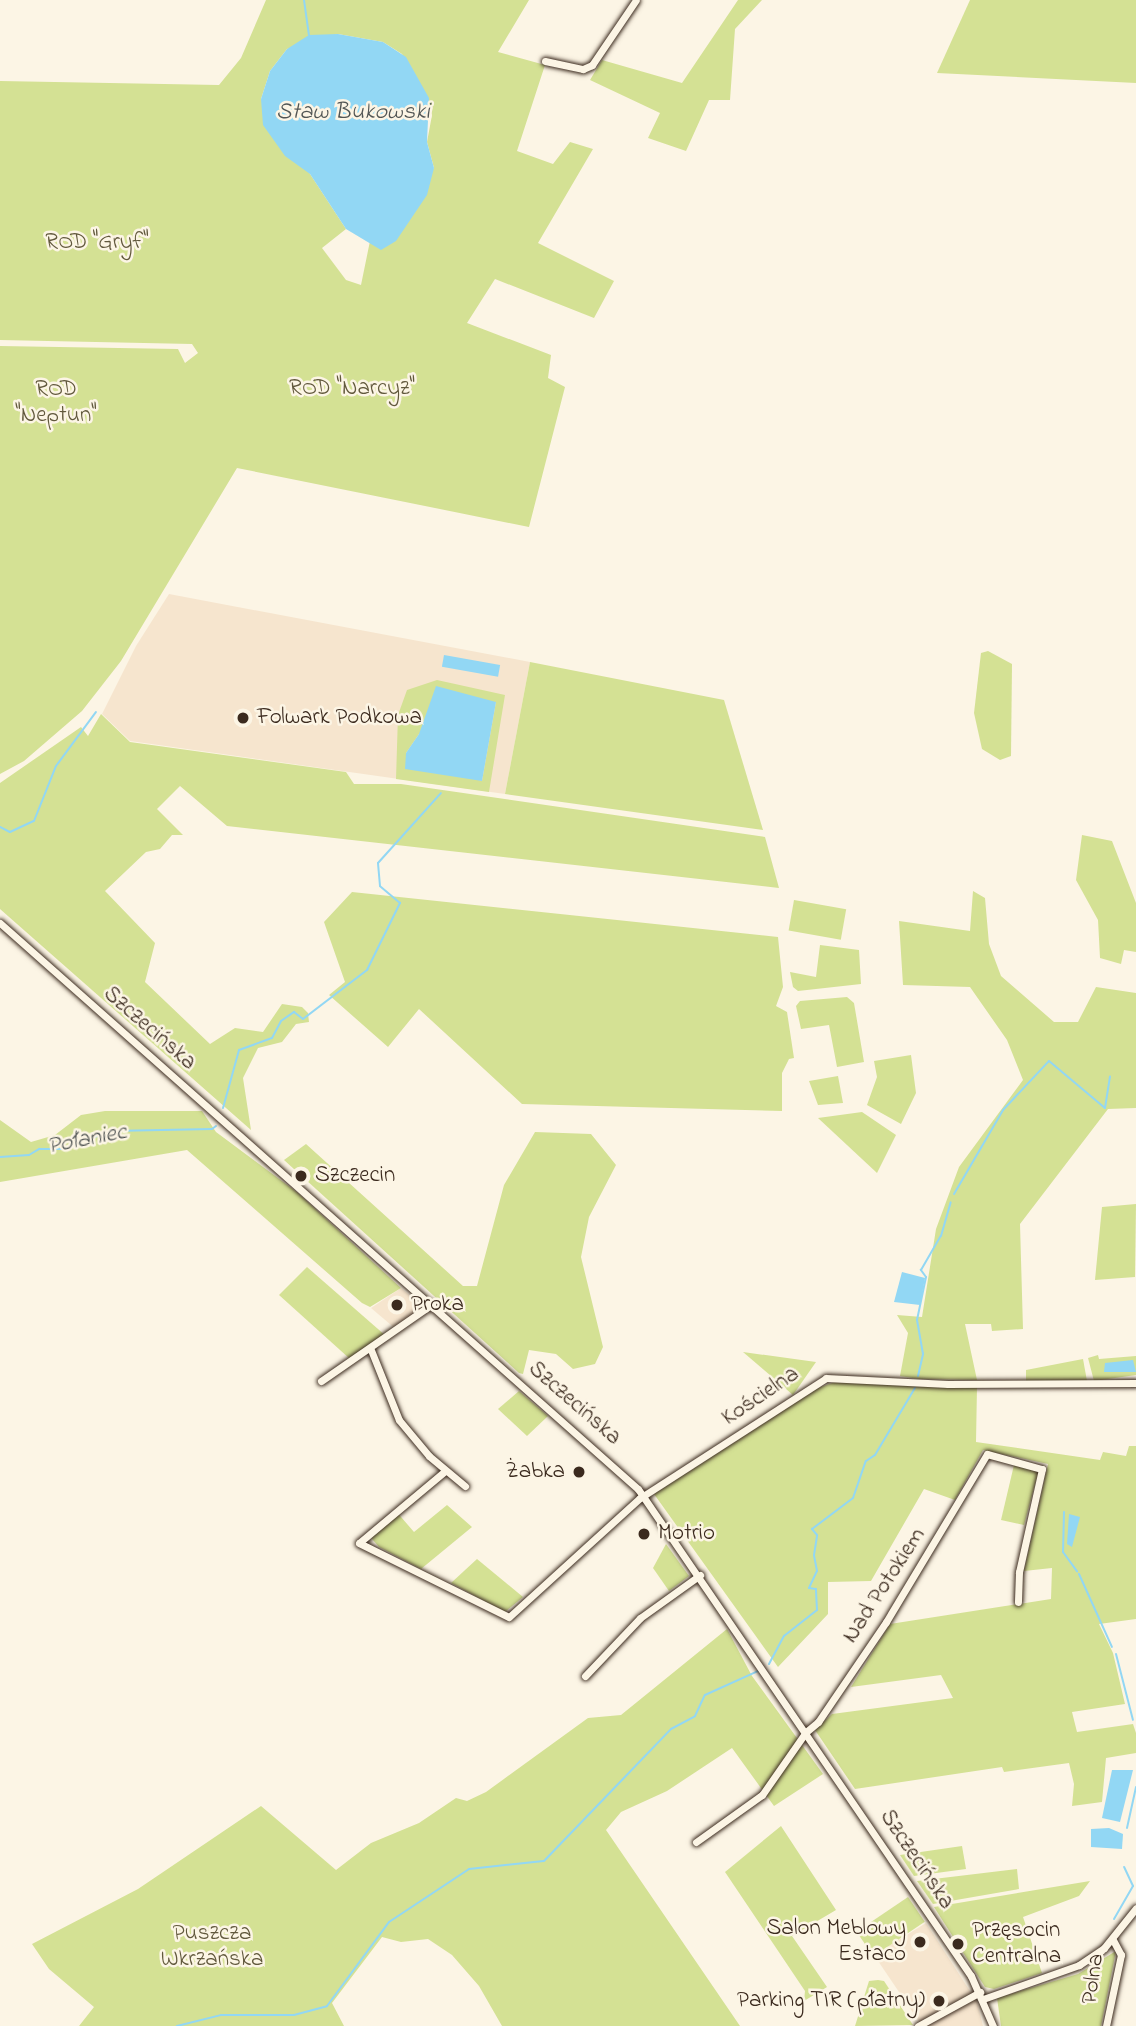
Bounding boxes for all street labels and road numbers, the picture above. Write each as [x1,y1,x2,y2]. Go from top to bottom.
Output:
street label: Szczecińska [97,981,201,1077]
street label: Szczecińska [522,1356,626,1452]
street label: Kościelna [717,1361,805,1433]
street label: Nad Potokiem [838,1523,932,1649]
street label: Szczecińska [873,1805,959,1915]
street label: Polna [1077,1952,1111,2006]

